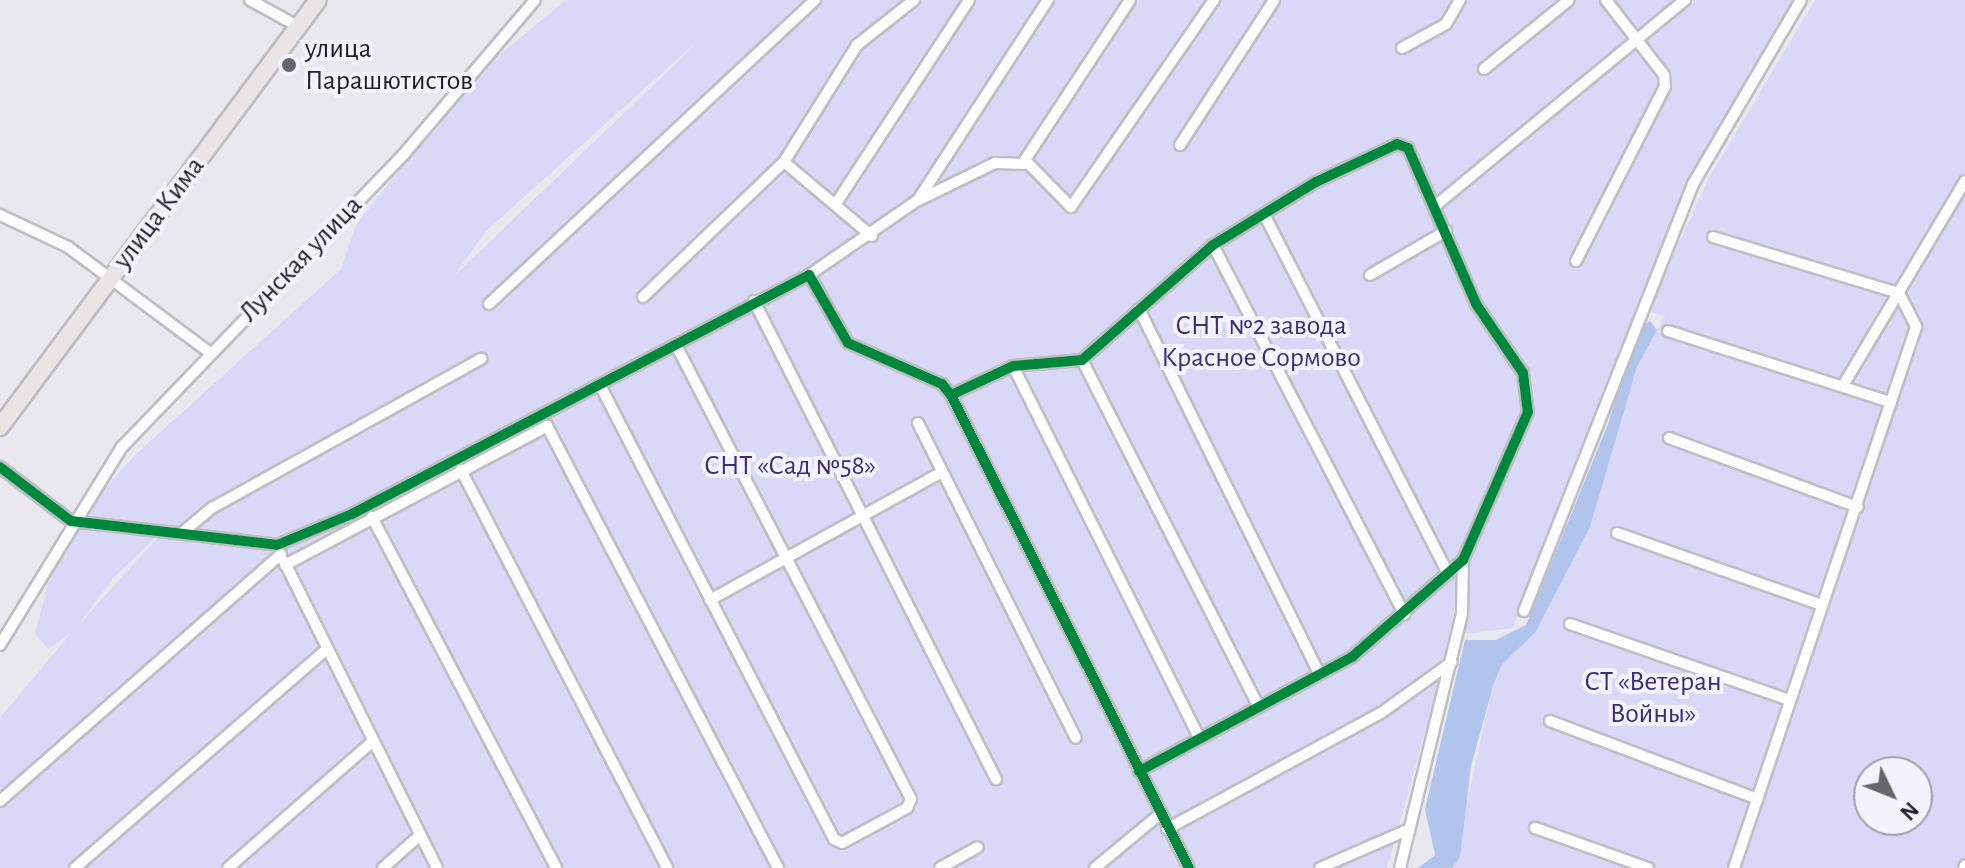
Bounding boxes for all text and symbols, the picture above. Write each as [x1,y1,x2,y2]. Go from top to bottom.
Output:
place label: улица Парашютистов [305,32,473,98]
marker: улица Парашютистов [280,56,298,74]
street label: улица Кима [106,150,212,276]
street label: Лунская улица [232,189,370,329]
park label: СНТ №2 завода Красное Сормово [1161,309,1361,375]
park label: СНТ «Сад №58» [704,449,876,483]
park label: СТ «Ветеран Войны» [1584,665,1722,731]
north arrow [1853,756,1933,836]
text: N [1896,798,1922,824]

